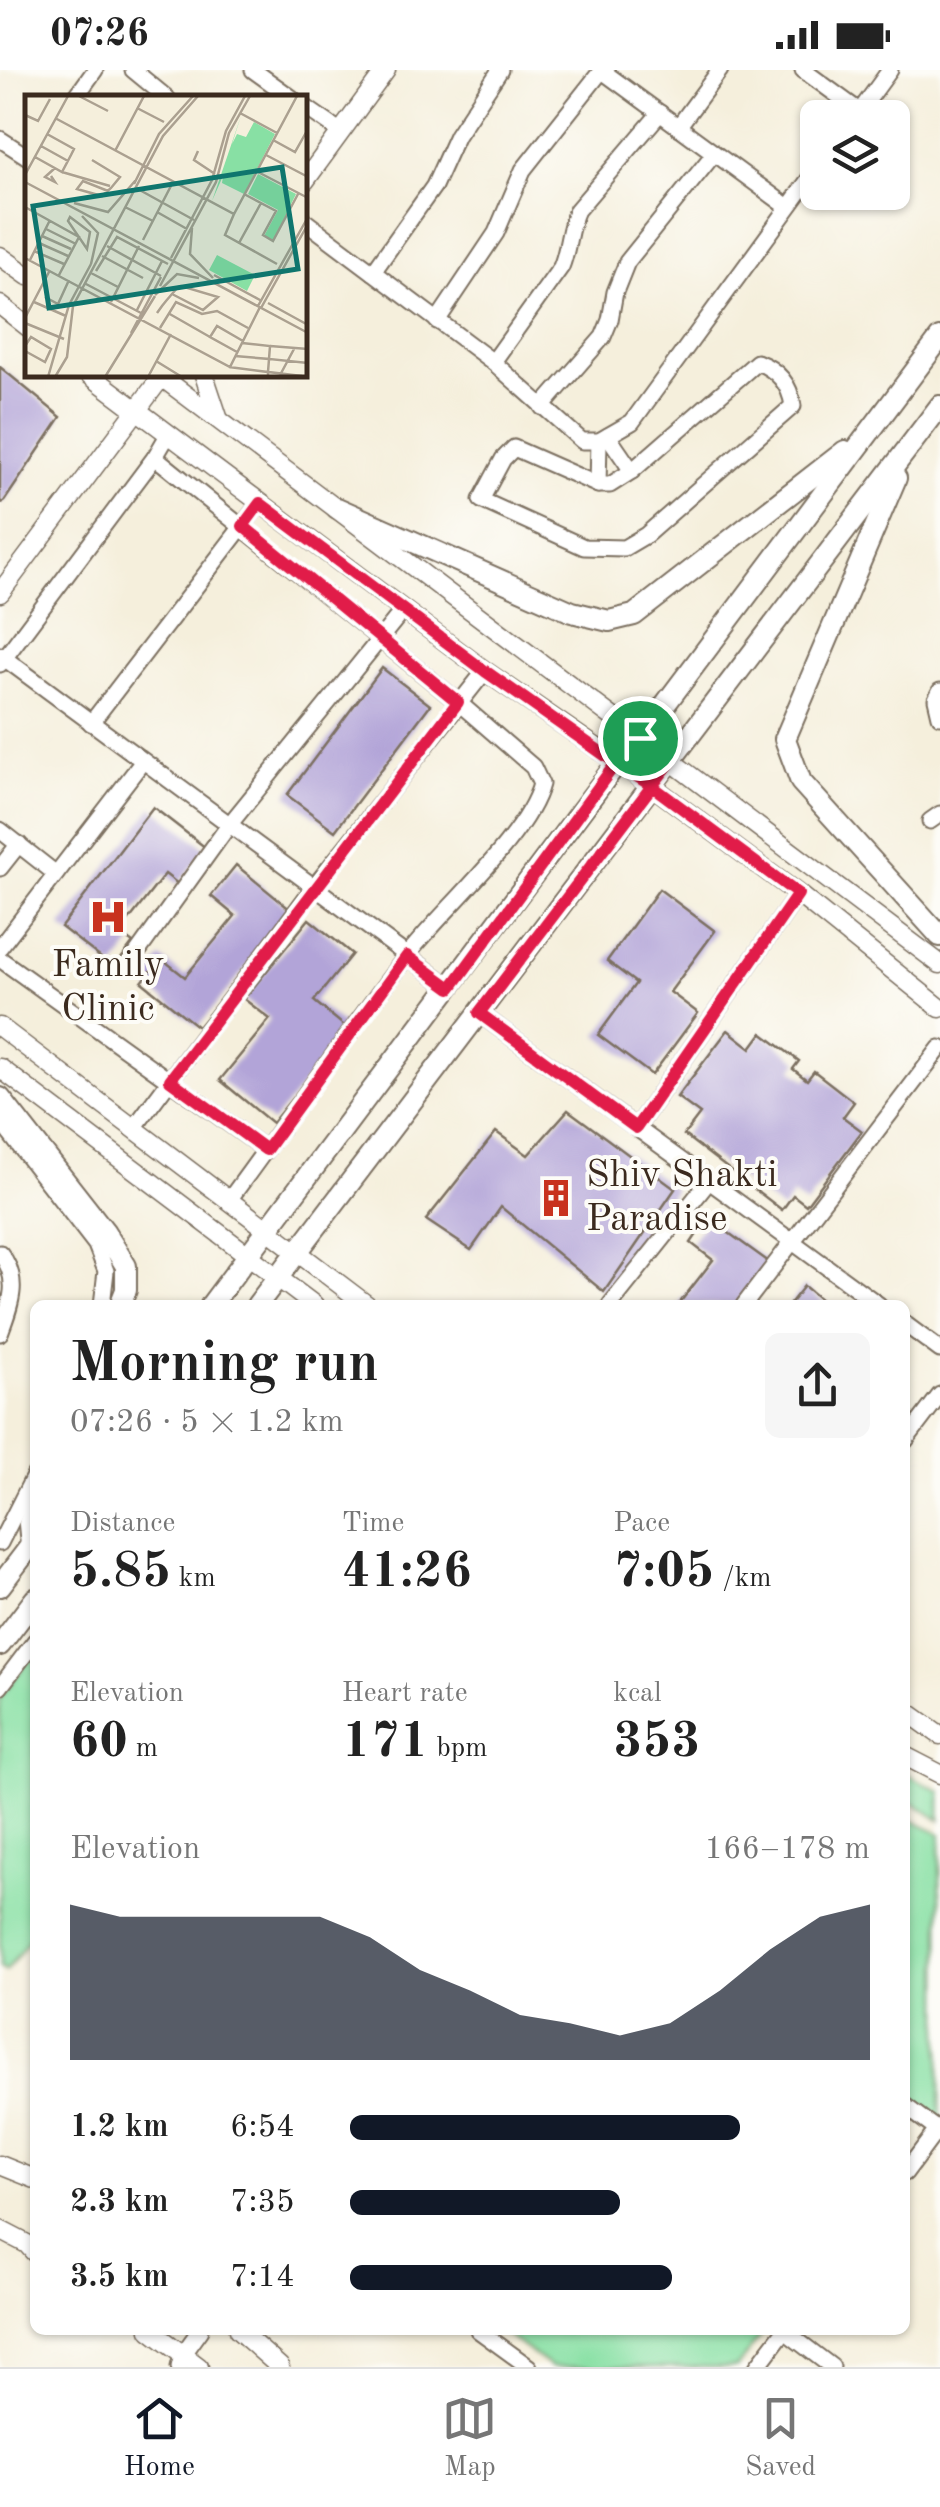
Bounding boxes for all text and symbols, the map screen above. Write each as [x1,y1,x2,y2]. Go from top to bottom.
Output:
text: 07:26 [50,16,149,54]
inset map [25,95,308,378]
map controls [800,100,910,210]
button: layers [800,100,910,210]
pin [598,696,683,781]
icon: arrive [613,711,668,766]
hospital icon: Family Clinic [87,896,129,938]
place label: Family Clinic [52,947,164,1029]
place label: Shiv Shakti Paradise [586,1157,778,1239]
building icon: Shiv Shakti Paradise [535,1177,577,1219]
button: share [765,1333,870,1438]
text: Morning run [70,1338,379,1393]
text: 07:26 · 5 × 1.2 km [70,1407,344,1439]
text: Distance [70,1510,175,1538]
text: Time [342,1510,404,1538]
text: Pace [613,1510,670,1538]
text: 5.85 [70,1548,171,1598]
text: 41:26 [342,1548,472,1598]
text: 7:05 [613,1548,714,1598]
text: km [171,1565,216,1593]
text: /km [714,1565,772,1593]
text: Elevation [70,1680,184,1708]
text: Heart rate [342,1680,468,1708]
text: kcal [613,1680,662,1708]
text: 60 [70,1718,128,1768]
text: 171 [342,1718,429,1768]
text: 353 [613,1718,700,1768]
text: m [128,1735,158,1763]
text: bpm [429,1735,488,1763]
text: Elevation [70,1834,200,1866]
text: 166–178 m [704,1834,870,1866]
text: 1.2 km [70,2112,169,2144]
text: 6:54 [230,2112,295,2144]
text: 2.3 km [70,2187,169,2219]
text: 7:35 [230,2187,295,2219]
text: 3.5 km [70,2262,169,2294]
text: 7:14 [230,2262,295,2294]
tab: Home [124,2391,195,2486]
tab: Map [442,2391,497,2486]
tab: Saved [745,2391,816,2486]

